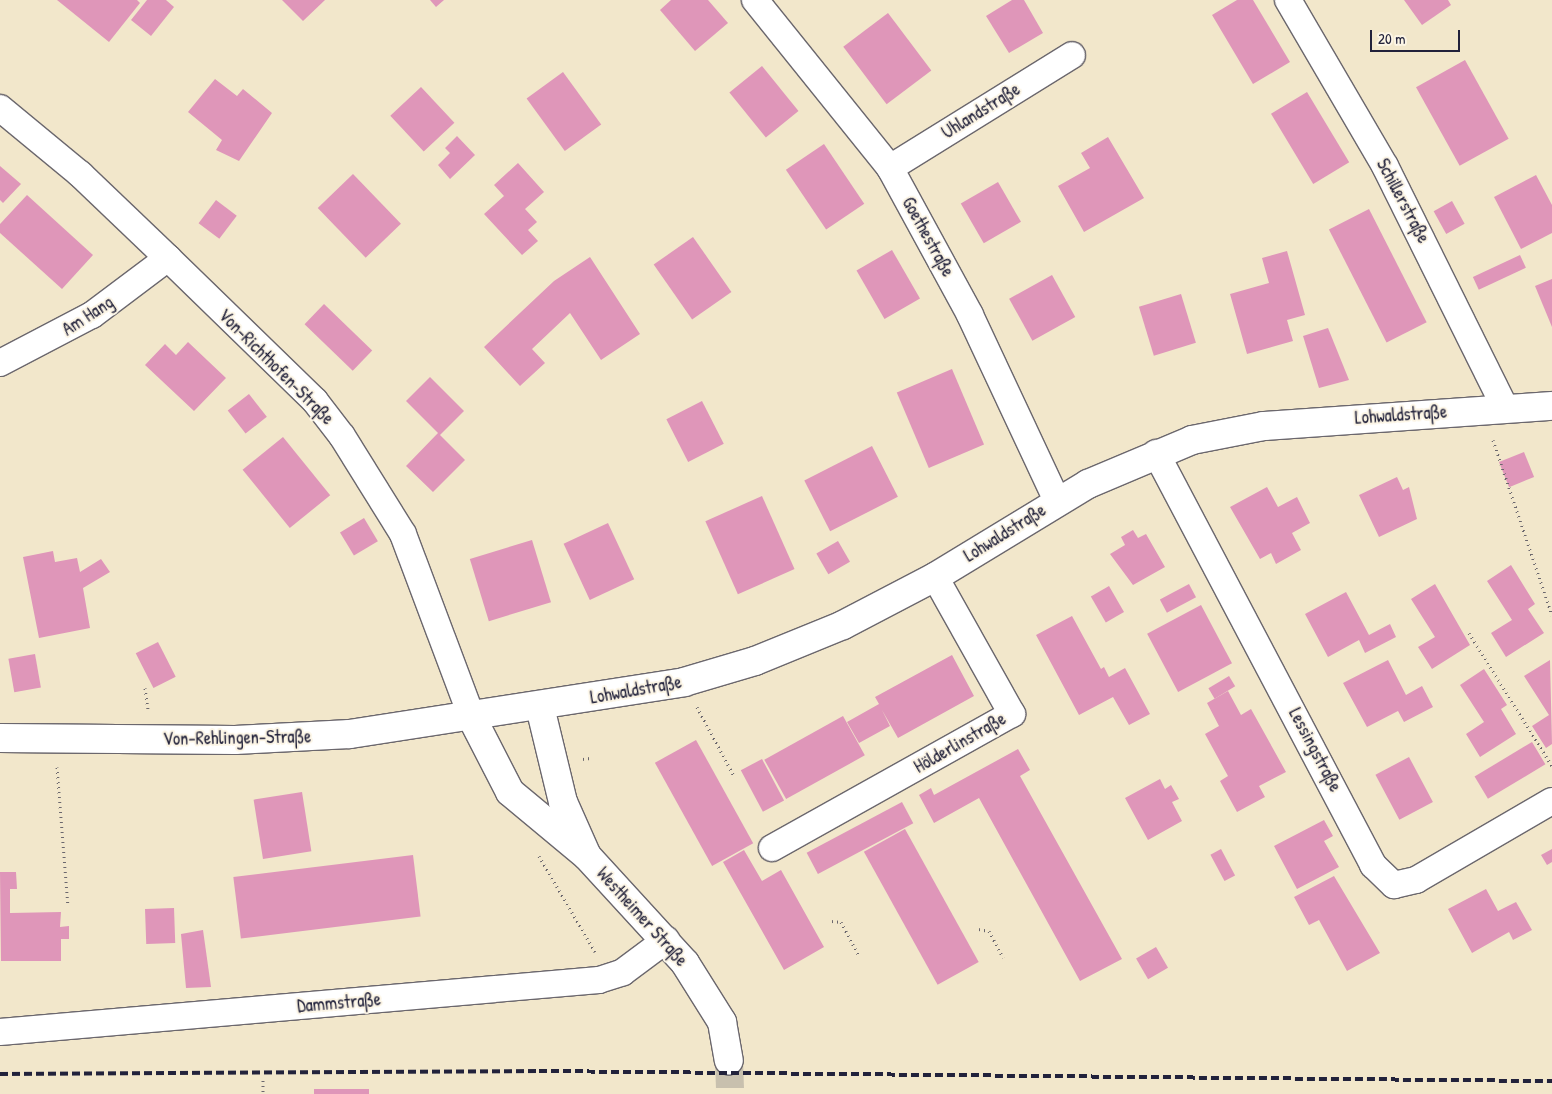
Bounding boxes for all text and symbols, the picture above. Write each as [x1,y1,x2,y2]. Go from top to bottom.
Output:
scale bar [1372,20,1462,52]
text: 20 m [1378,28,1405,49]
street label: Uhlandstraße [938,78,1024,144]
street label: Schillerstraße [1372,155,1434,247]
street label: Goethestraße [897,193,959,281]
street label: Am Hang [58,291,118,341]
street label: Von-Richthofen-Straße [214,305,338,429]
street label: Lohwaldstraße [1354,401,1448,429]
street label: Lohwaldstraße [960,499,1050,567]
street label: Lohwaldstraße [589,671,683,709]
street label: Lessingstraße [1284,704,1346,796]
street label: Hölderlinstraße [910,708,1010,778]
street label: Von-Rehlingen-Straße [163,726,311,750]
street label: Westheimer Straße [592,863,692,971]
street label: Dammstraße [296,989,382,1017]

